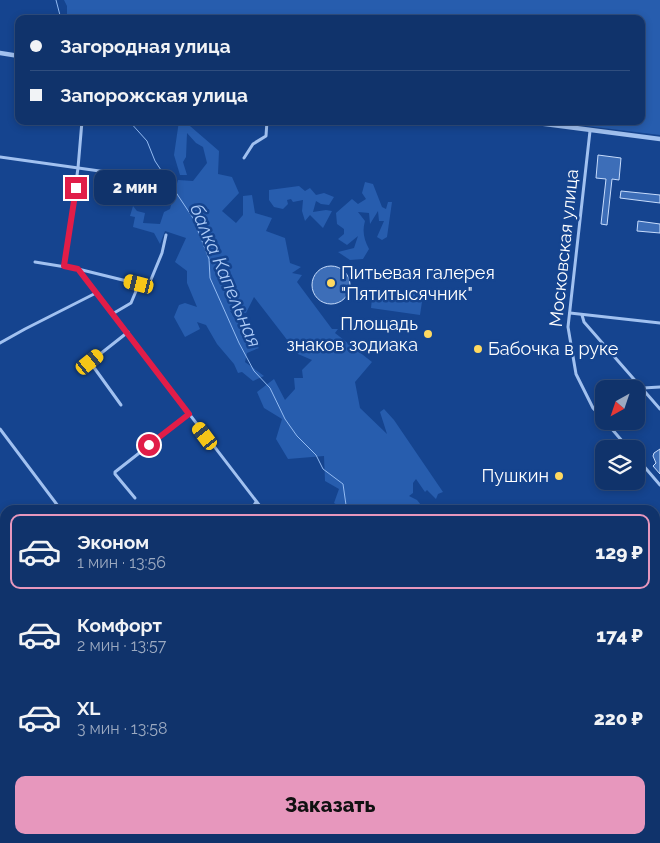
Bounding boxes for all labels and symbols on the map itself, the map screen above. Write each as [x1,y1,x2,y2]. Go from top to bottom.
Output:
street label: Московская улица [545,168,582,328]
callout: 2 мин [94,170,176,206]
route end [65,177,87,199]
water label: балка Капельная [186,200,266,350]
place label: Питьевая галерея "Пятитысячник" [341,262,495,304]
car [122,273,155,295]
marker: Питьевая галерея "Пятитысячник" [325,277,337,289]
place label: Площадь знаков зодиака [287,313,418,355]
marker: Площадь знаков зодиака [422,328,434,340]
place label: Бабочка в руке [488,338,619,359]
marker: Бабочка в руке [472,343,484,355]
car [73,347,106,377]
north arrow [595,380,645,430]
car [189,420,220,452]
route start [138,434,160,456]
place label: Пушкин [481,465,549,486]
marker: Пушкин [553,470,565,482]

